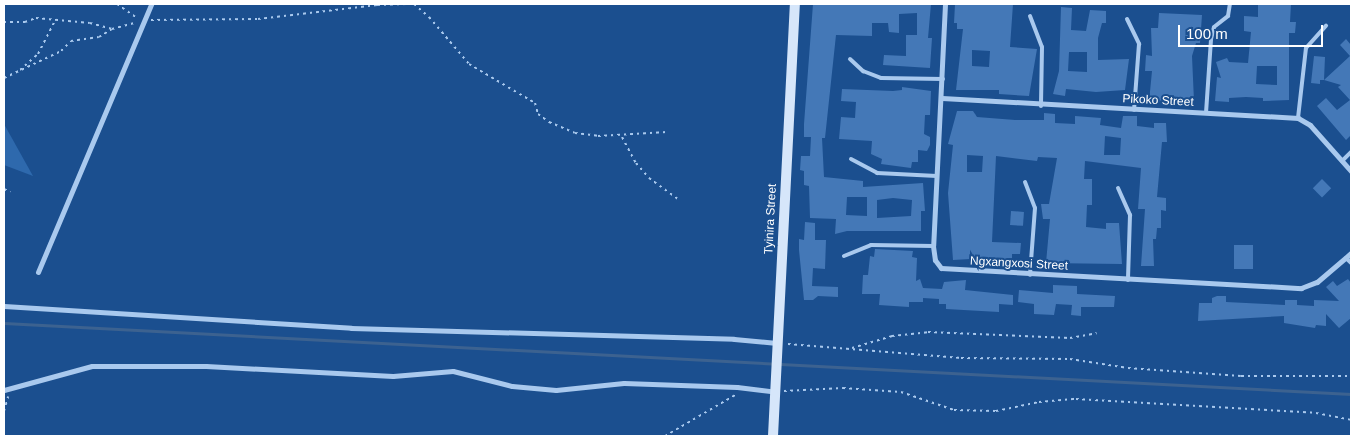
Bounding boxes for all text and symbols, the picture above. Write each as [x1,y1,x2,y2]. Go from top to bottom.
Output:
scale bar [1180,15,1325,47]
text: 100 m [1186,25,1228,42]
street label: Pikoko Street [1122,92,1194,110]
street label: Tyinira Street [762,183,780,255]
street label: Ngxangxosi Street [970,254,1068,274]

